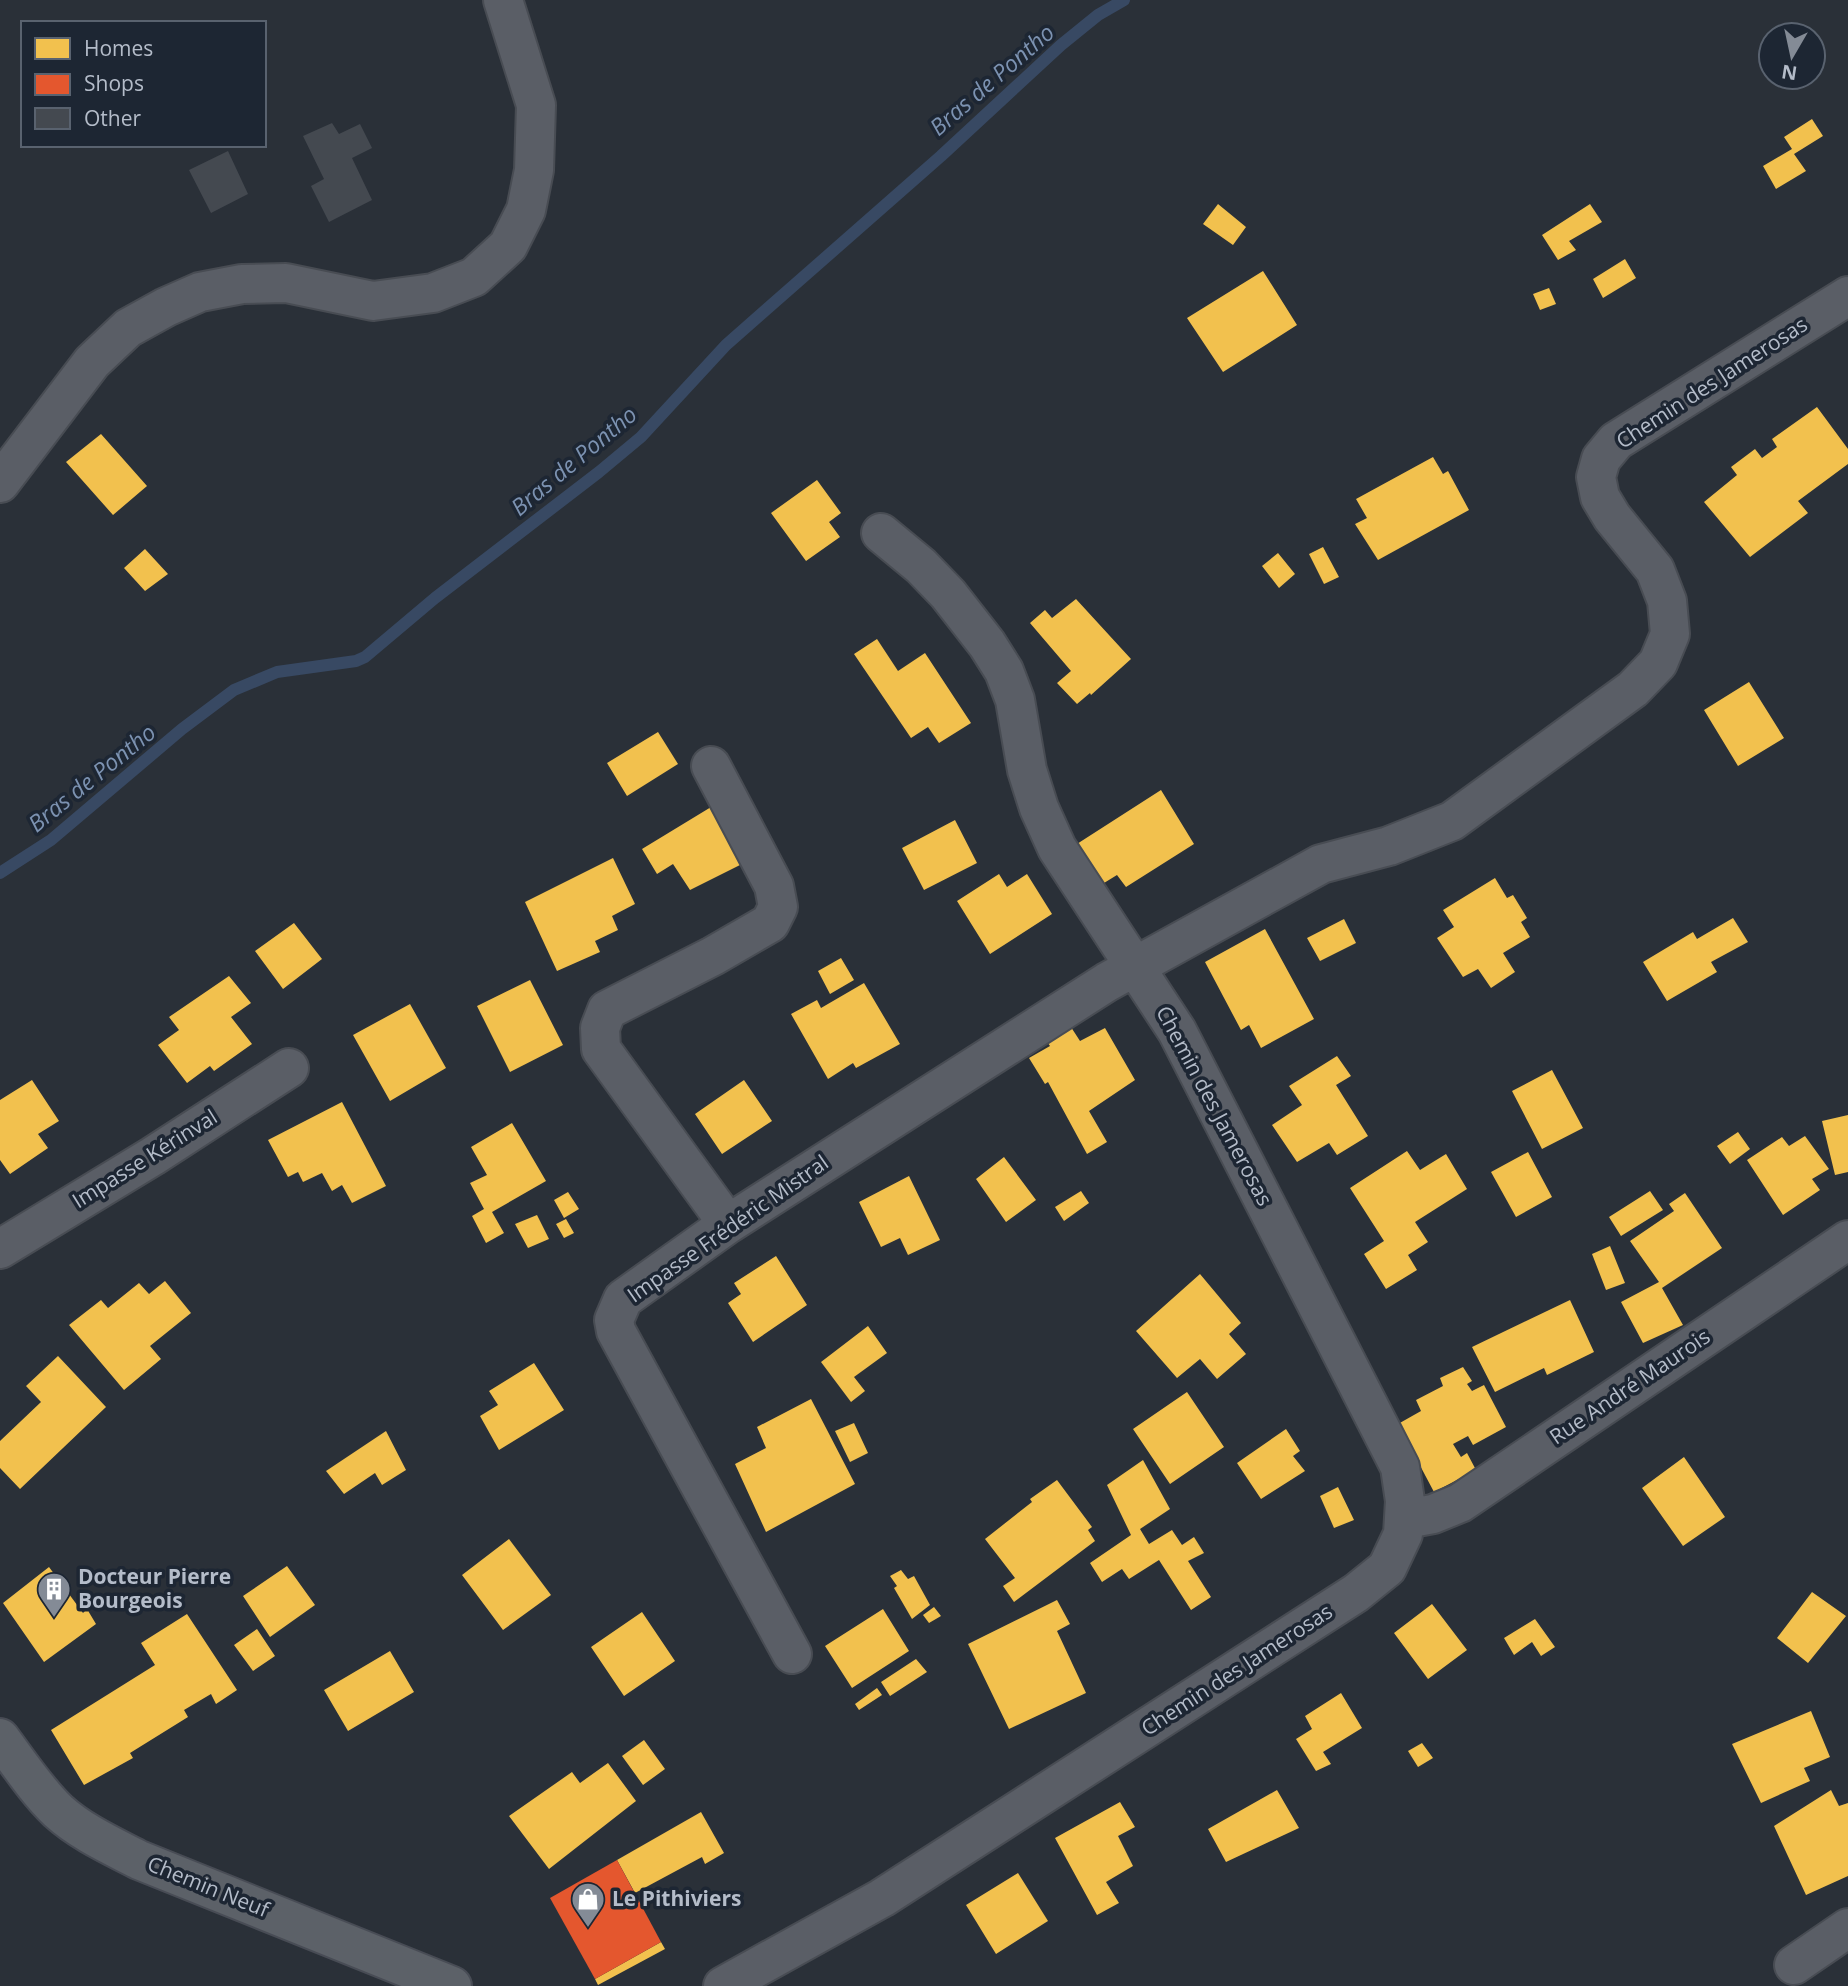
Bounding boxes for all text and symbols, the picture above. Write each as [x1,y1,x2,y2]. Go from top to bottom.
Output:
water label: Bras de Pontho [922,16,1061,142]
legend [21,21,266,147]
north arrow [1757,21,1827,91]
text: Homes [84,34,153,62]
text: N [1780,59,1799,87]
text: Shops [84,69,144,97]
text: Other [84,104,141,132]
street label: Chemin des Jamerosas [1611,310,1812,455]
water label: Bras de Pontho [504,398,643,522]
water label: Bras de Pontho [21,716,162,839]
street label: Chemin des Jamerosas [1150,1001,1279,1210]
street label: Impasse Kérinval [67,1102,222,1214]
street label: Impasse Frédéric Mistral [621,1148,834,1308]
street label: Rue André Maurois [1544,1322,1715,1450]
place label: Docteur Pierre Bourgeois [78,1562,231,1614]
building icon: Docteur Pierre Bourgeois [35,1570,73,1619]
street label: Chemin des Jamerosas [1136,1597,1337,1742]
street label: Chemin Neuf [144,1849,275,1924]
shop icon: Le Pithiviers [569,1880,607,1929]
place label: Le Pithiviers [612,1884,741,1912]

